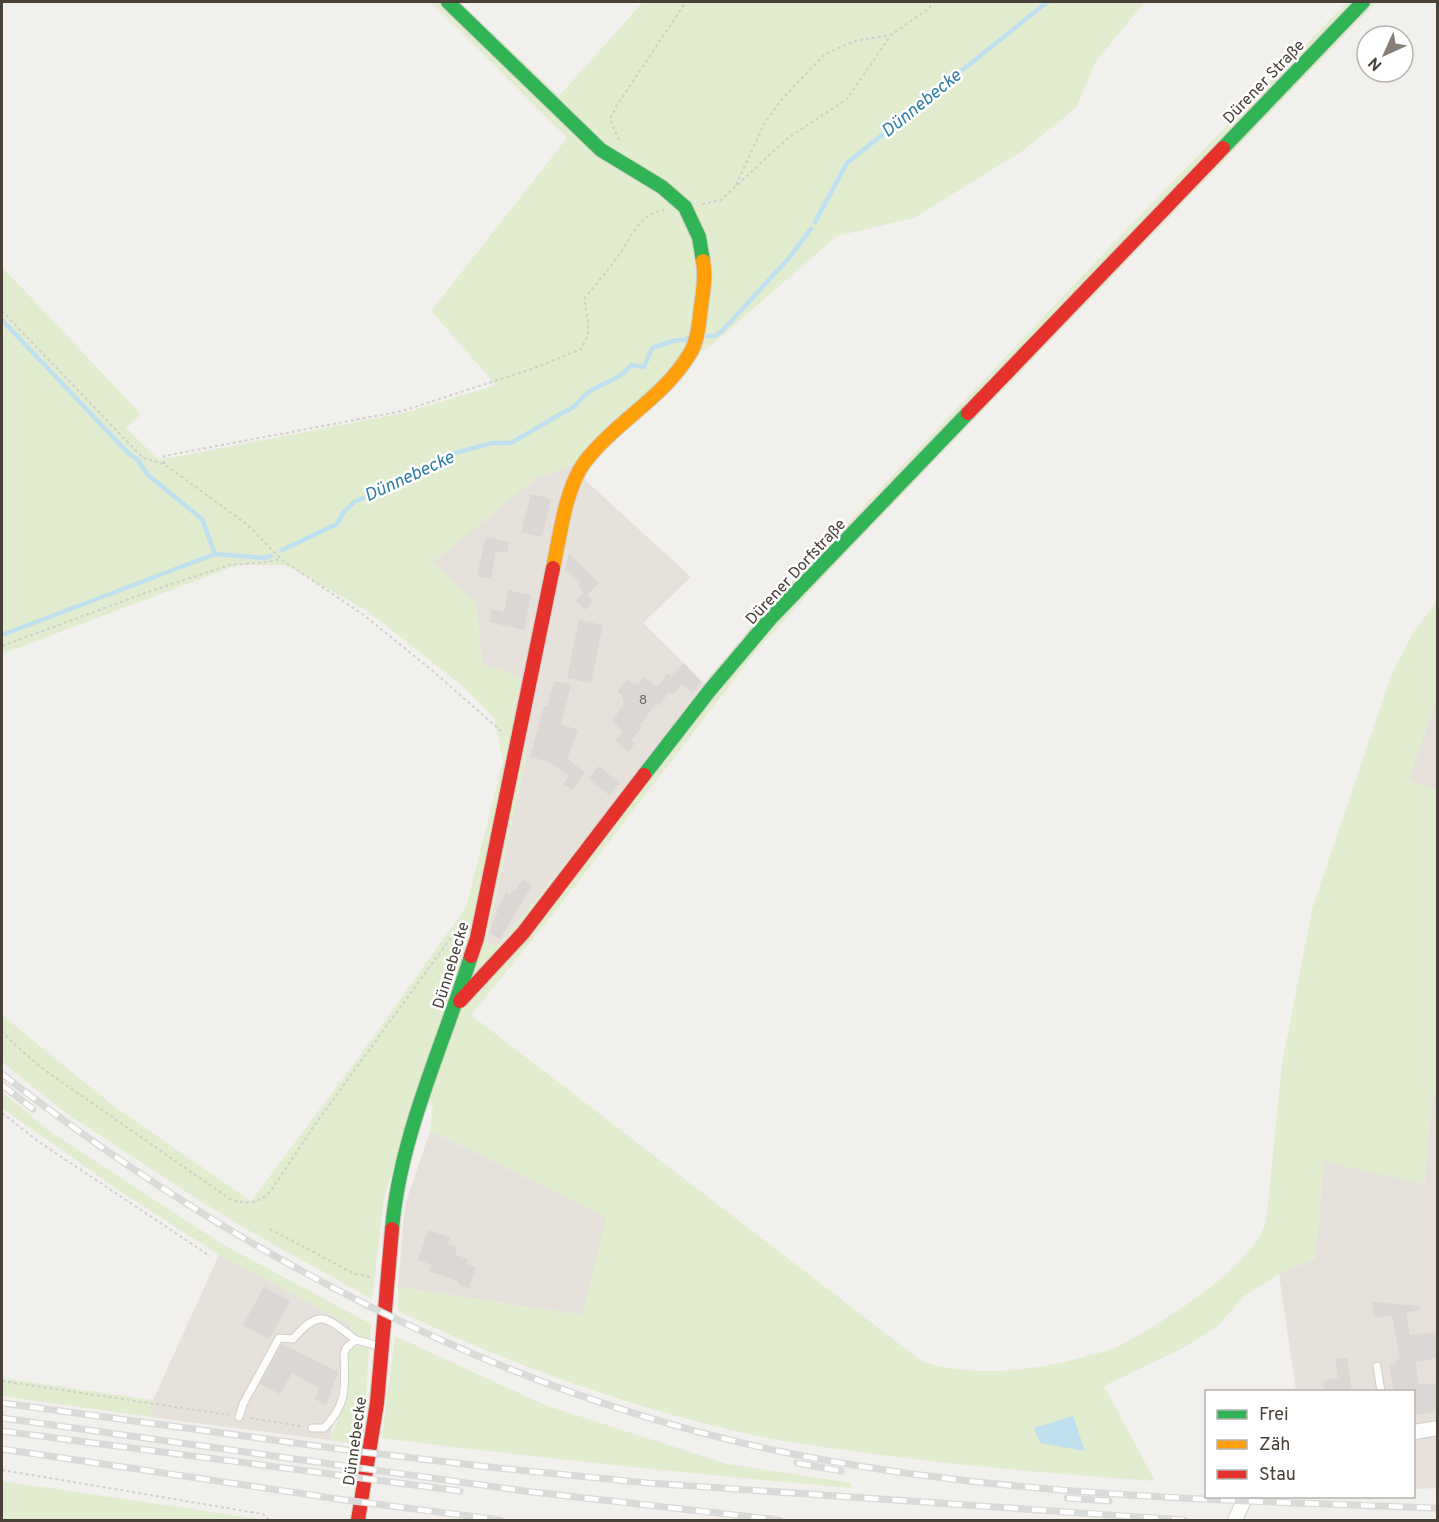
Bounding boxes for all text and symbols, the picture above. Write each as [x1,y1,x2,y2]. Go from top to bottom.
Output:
north arrow [1355,24,1415,84]
street label: Dürener Straße [1219,36,1310,129]
text: N [1365,52,1387,74]
water label: Dünnebecke [877,64,967,143]
water label: Dünnebecke [361,446,459,508]
street label: Dürener Dorfstraße [742,515,851,630]
house number: 8 [639,692,647,709]
street label: Dünnebecke [429,920,475,1011]
legend [1205,1390,1415,1498]
street label: Dünnebecke [340,1395,372,1487]
text: Frei [1259,1404,1289,1427]
text: Zäh [1259,1434,1290,1457]
text: Stau [1259,1464,1296,1487]

